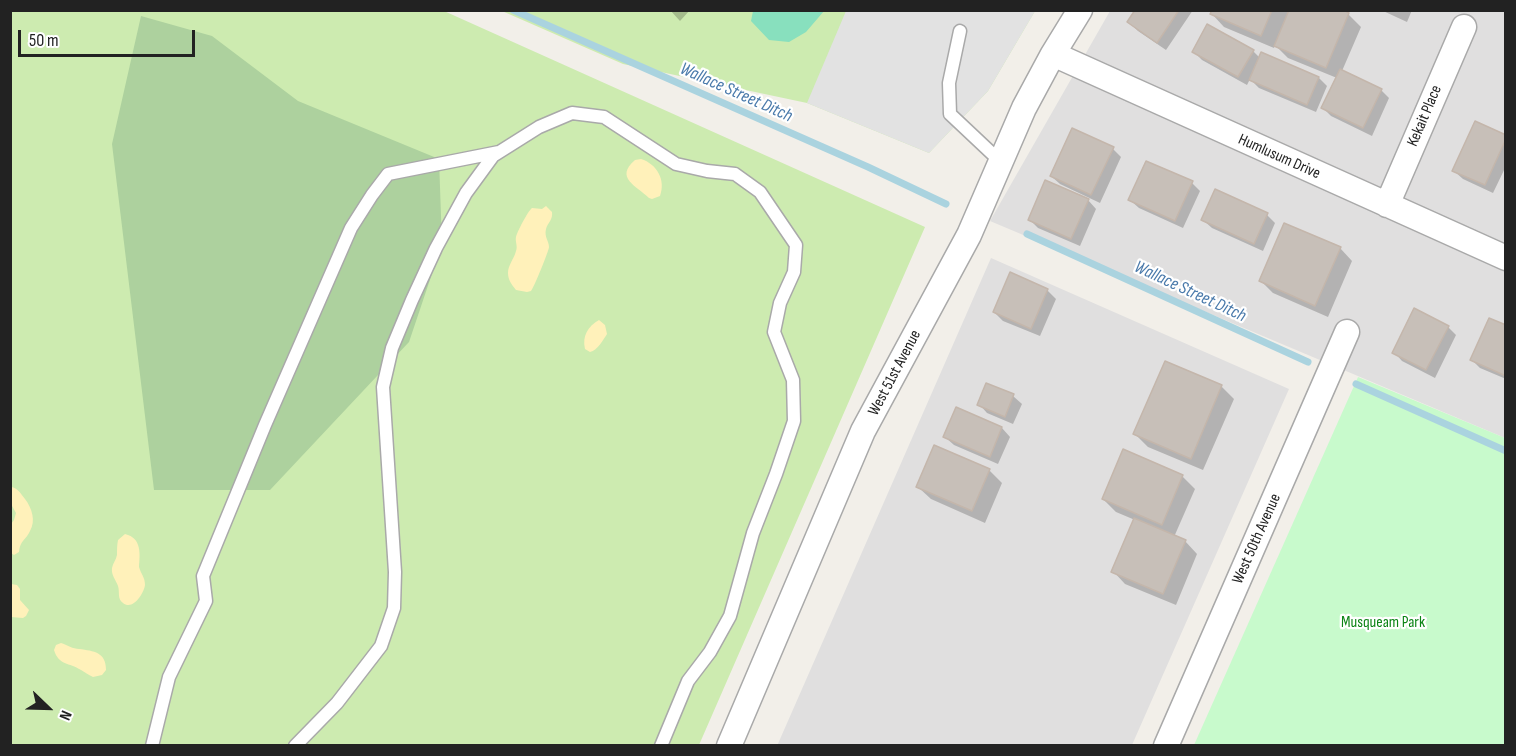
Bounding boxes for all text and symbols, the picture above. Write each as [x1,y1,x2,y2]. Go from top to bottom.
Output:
scale bar [21,18,198,56]
text: 50 m [29,30,59,51]
water label: Wallace Street Ditch [676,59,796,127]
street label: Kekait Place [1404,82,1446,150]
street label: Humlusum Drive [1235,130,1323,184]
water label: Wallace Street Ditch [1131,257,1249,327]
street label: West 51st Avenue [864,327,926,419]
street label: West 50th Avenue [1229,491,1285,587]
park label: Musqueam Park [1341,613,1425,633]
north arrow [18,678,78,738]
text: N [55,708,75,723]

